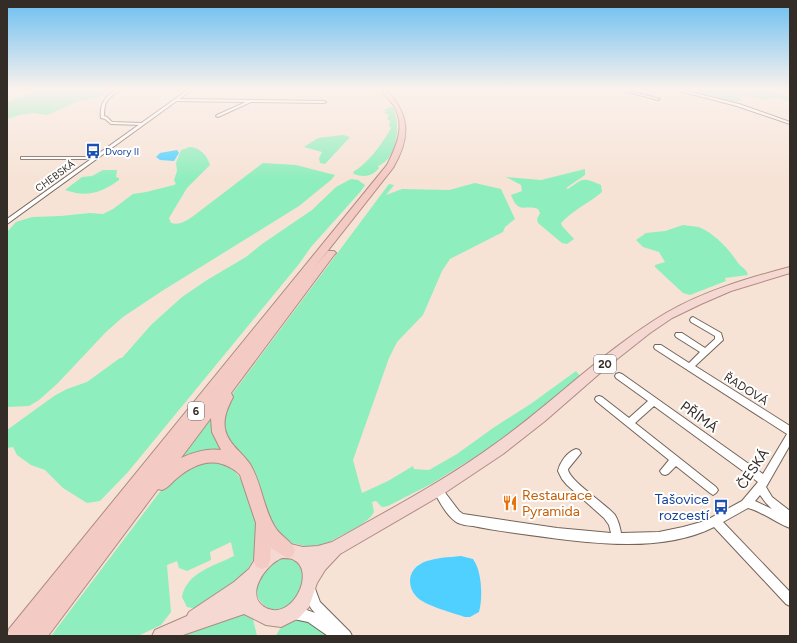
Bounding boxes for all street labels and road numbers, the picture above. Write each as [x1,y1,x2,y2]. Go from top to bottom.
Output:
street label: CHEBSKÁ [33,157,78,195]
road number: 20 [594,355,616,373]
street label: ŘADOVÁ [721,370,771,408]
street label: PŘÍMÁ [677,398,721,437]
road number: 6 [188,402,204,420]
street label: ČESKÁ [733,445,773,492]

